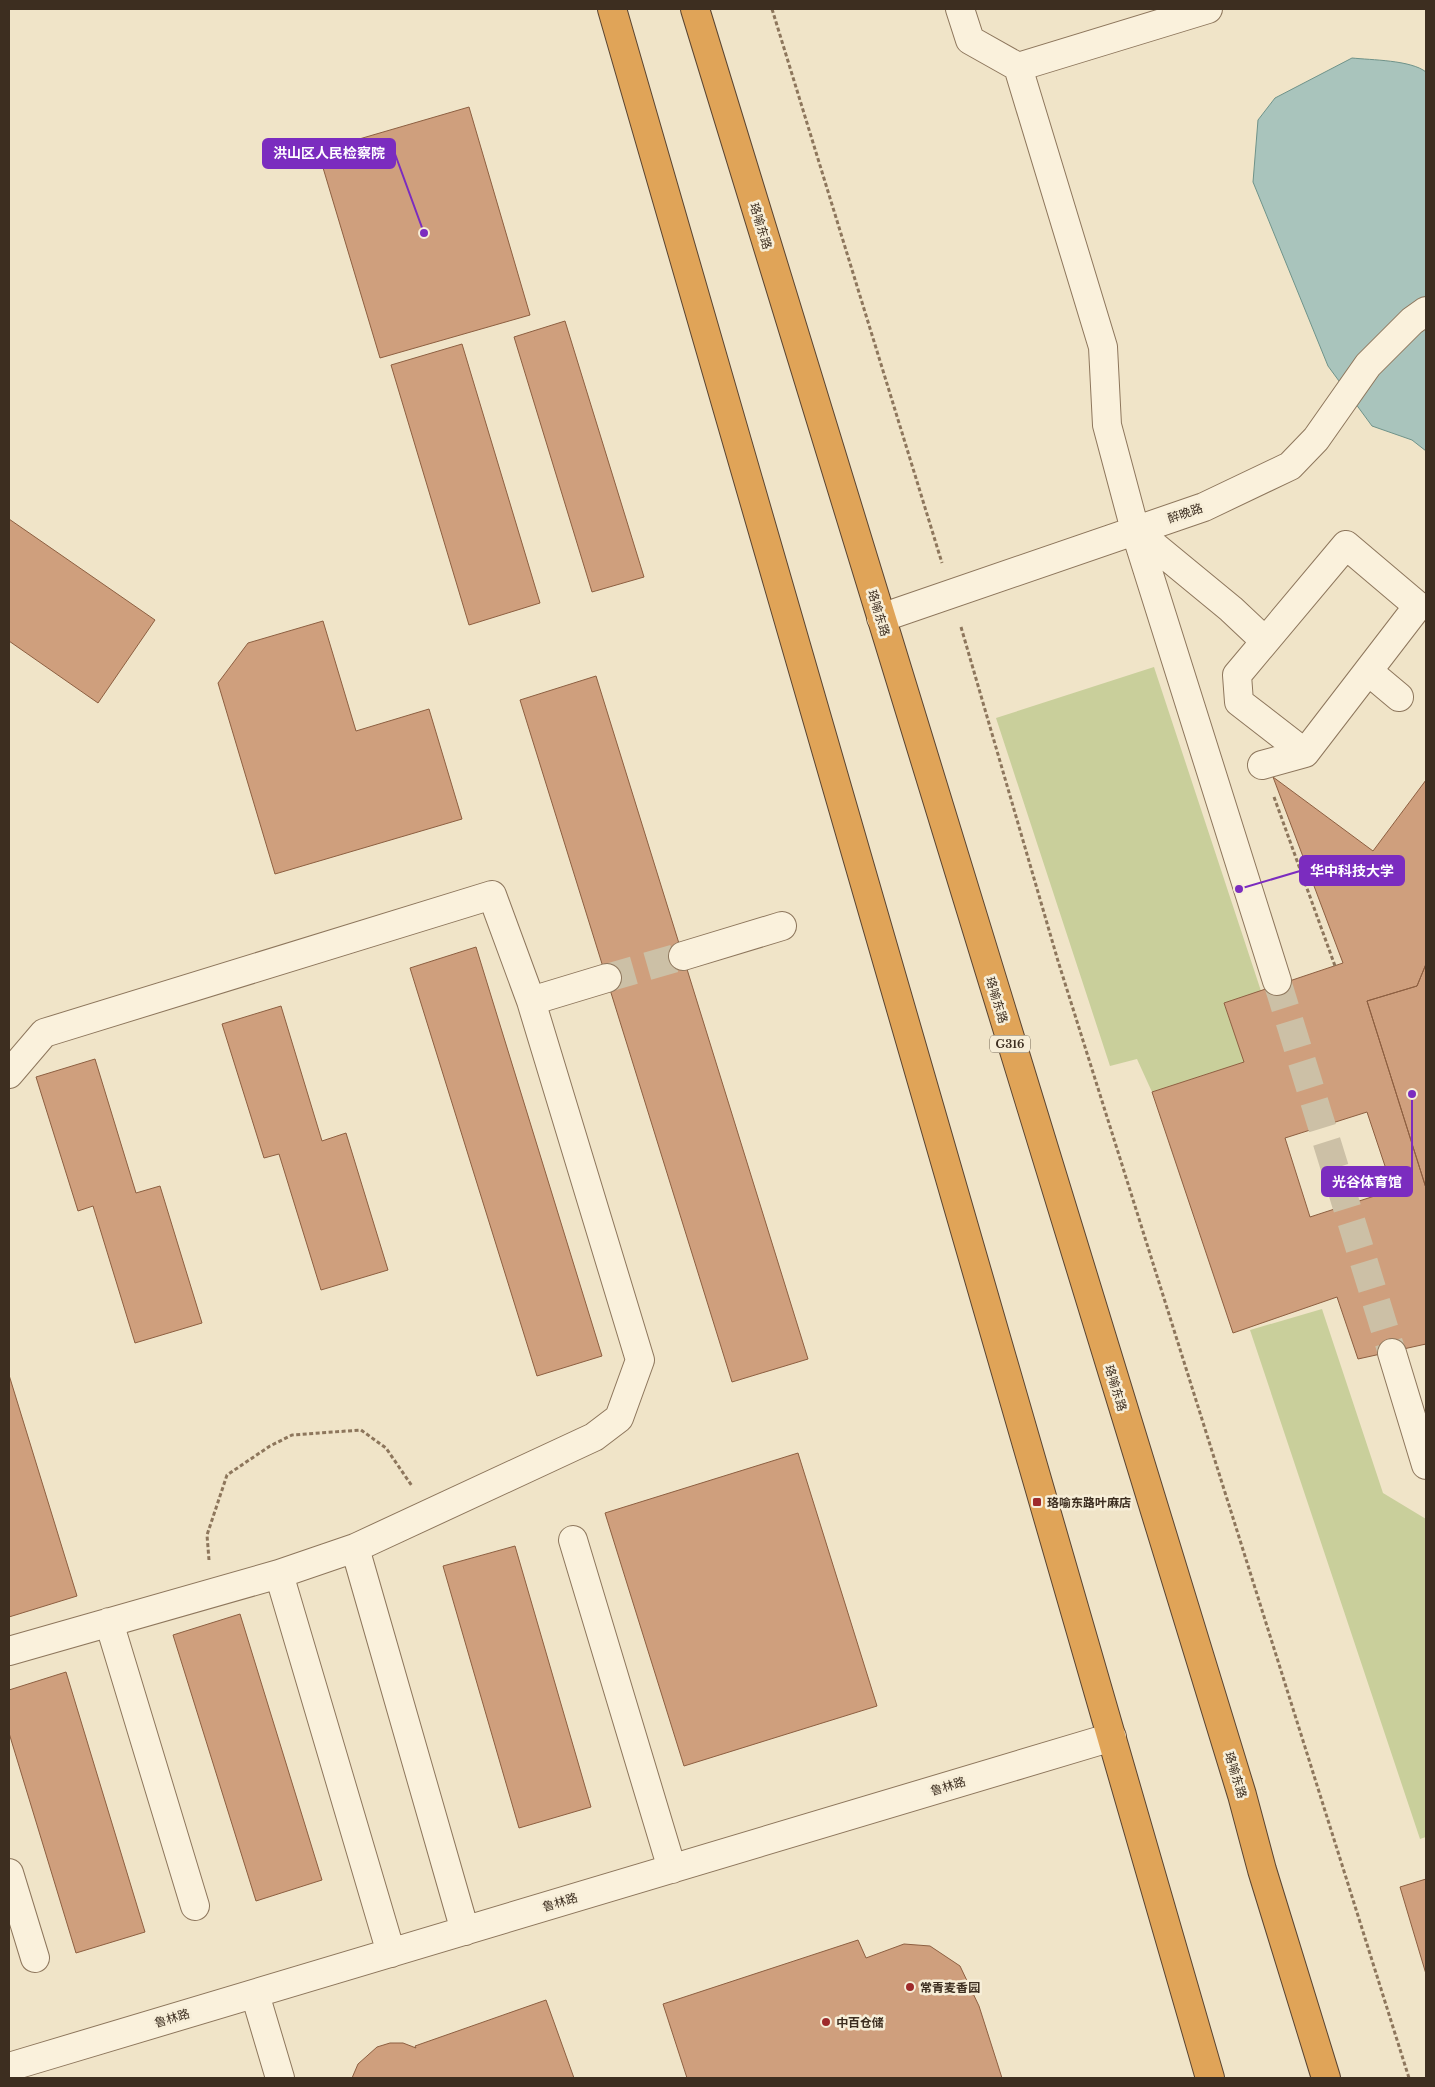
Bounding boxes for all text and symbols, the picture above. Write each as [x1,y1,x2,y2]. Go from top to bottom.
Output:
callout: 洪山区人民检察院 [263,139,395,168]
text: 洪山区人民检察院 [273,144,385,162]
street label: 珞喻东路 [747,201,775,251]
street label: 醉晚路 [1166,500,1204,526]
street label: 珞喻东路 [865,588,893,638]
callout: 华中科技大学 [1300,856,1404,885]
text: 华中科技大学 [1310,862,1394,880]
street label: 珞喻东路 [983,975,1011,1025]
road number: G316 [990,1036,1030,1052]
callout: 光谷体育馆 [1322,1167,1412,1196]
text: 光谷体育馆 [1332,1173,1402,1191]
street label: 珞喻东路 [1102,1363,1130,1413]
place label: 珞喻东路叶麻店 [1047,1495,1131,1510]
marker: 珞喻东路叶麻店 [1031,1496,1043,1508]
street label: 珞喻东路 [1222,1750,1250,1800]
street label: 鲁林路 [929,1774,967,1798]
street label: 鲁林路 [541,1890,579,1914]
place label: 常青麦香园 [920,1980,980,1995]
marker: 常青麦香园 [904,1981,916,1993]
street label: 鲁林路 [153,2006,191,2030]
place label: 中百仓储 [836,2015,884,2030]
marker: 中百仓储 [820,2016,832,2028]

